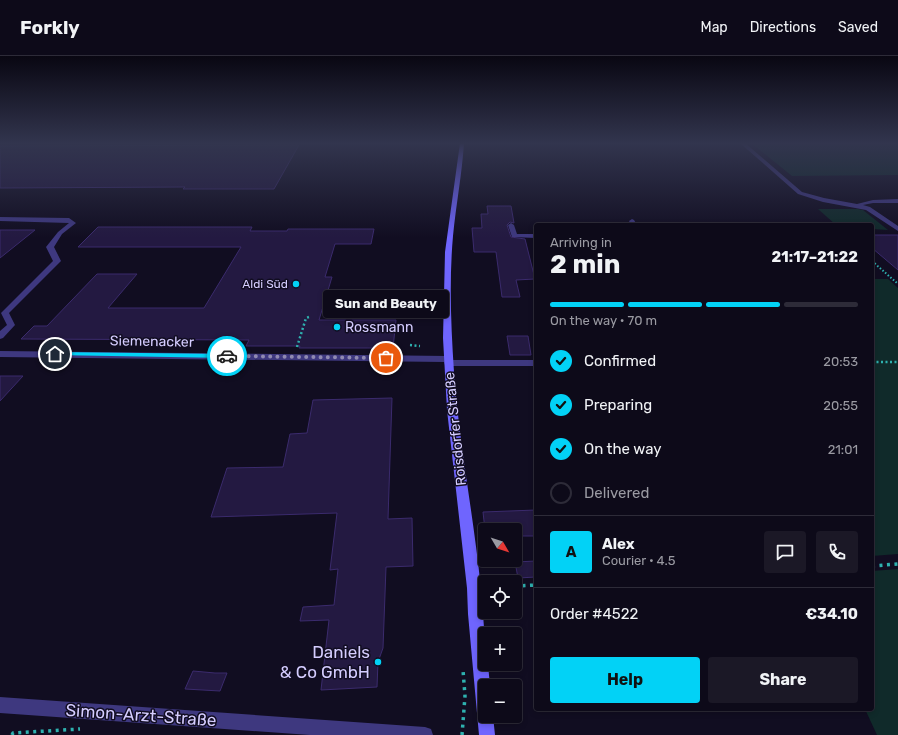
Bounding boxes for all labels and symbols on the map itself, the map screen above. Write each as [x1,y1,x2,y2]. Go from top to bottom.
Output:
place label: Aldi Süd [242,277,288,291]
marker: Aldi Süd [291,279,301,289]
callout: Sun and Beauty [323,290,449,318]
place label: Rossmann [345,319,414,336]
marker: Rossmann [332,322,342,332]
street label: Siemenacker [110,332,195,351]
courier [207,336,247,376]
pin [38,337,72,371]
pin [369,341,403,375]
street label: Roisdorfer Straße [441,371,470,487]
north arrow [478,523,522,567]
place label: Daniels & Co GmbH [280,642,370,682]
marker: Daniels & Co GmbH [373,657,383,667]
street label: Simon-Arzt-Straße [65,700,217,730]

